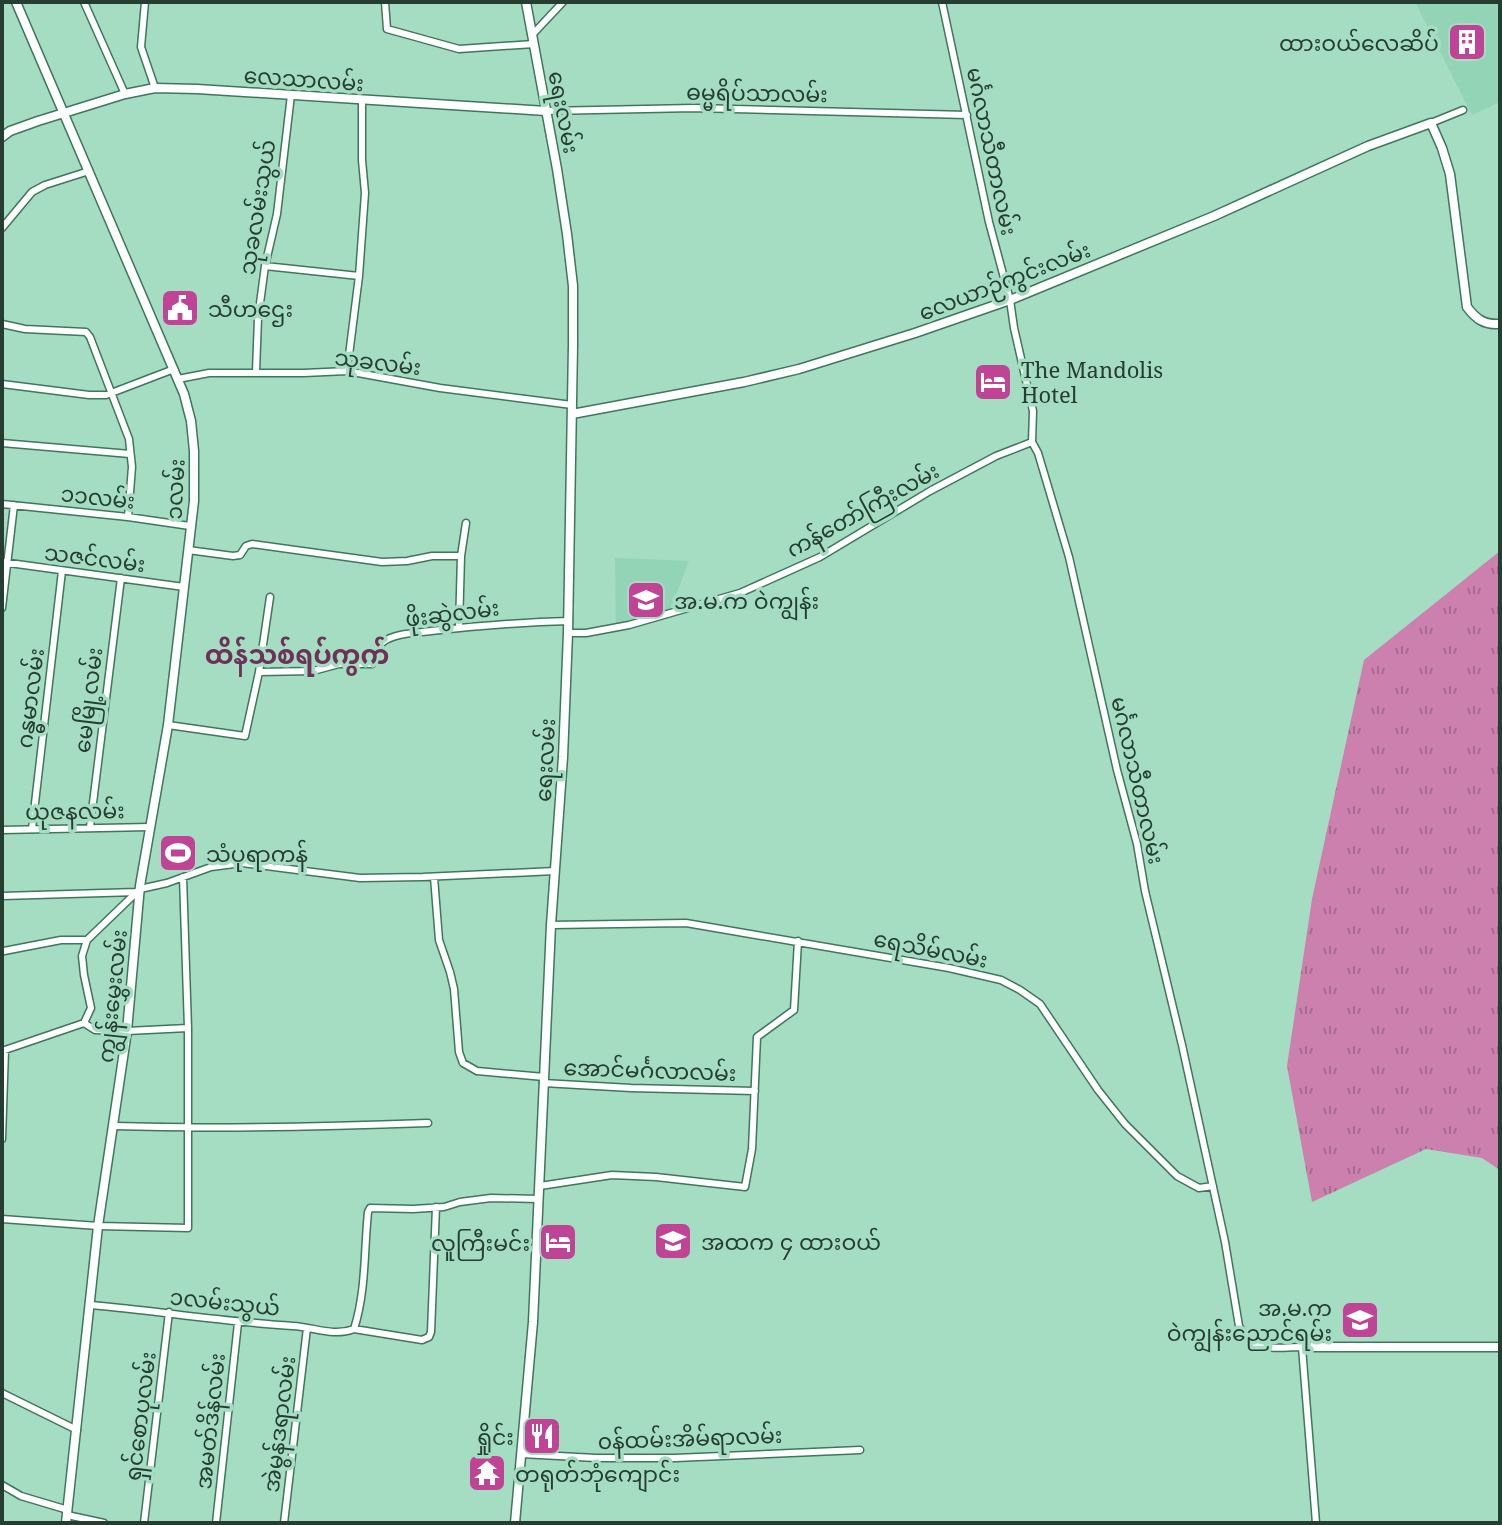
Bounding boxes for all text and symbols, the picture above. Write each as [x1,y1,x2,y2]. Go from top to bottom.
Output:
building icon: ထားဝယ်လေဆိပ် [1446,21,1488,63]
place label: ထားဝယ်လေဆိပ် [1279,27,1439,57]
street label: လေသာလမ်း [243,59,365,97]
street label: မင်္ဂလာသီတာလမ်း [961,64,1025,238]
street label: ရေးလမ်း [538,68,588,157]
street label: ဓမ္မရိပ်သာလမ်း [686,76,828,113]
street label: သုခလမ်းသွယ် [231,137,285,277]
street label: လေယာဉ်ကွင်းလမ်း [914,233,1096,330]
public building icon: သီဟဌေး [159,287,201,329]
place label: သီဟဌေး [208,293,293,327]
street label: သုခလမ်း [333,341,423,385]
place label: The Mandolis Hotel [1021,354,1163,409]
hotel icon: The Mandolis Hotel [972,361,1014,403]
street label: ကန်တော်ကြီးလမ်း [780,455,946,567]
street label: ၁လမ်း [157,458,191,520]
street label: ၁၁လမ်း [59,477,137,515]
street label: သဇင်လမ်း [43,536,147,578]
school or university icon: အ.မ.က ဝဲကျွန်း [625,579,667,621]
place label: အ.မ.က ဝဲကျွန်း [674,585,819,621]
street label: ဖိုးဆွဲလမ်း [403,591,501,637]
district label: ထိန်သစ်ရပ်ကွက် [205,636,389,677]
street label: ဂန္ဓမာလမ်း [8,646,55,750]
street label: မေမြို့လမ်း [66,646,112,755]
street label: မင်္ဂလာသီတာလမ်း [1105,693,1173,867]
street label: ရေးလမ်း [527,717,565,803]
street label: ယုဇနလမ်း [25,794,125,830]
sports icon: သံပုရာကန် [157,832,199,874]
place label: သံပုရာကန် [206,838,308,872]
street label: ရေသိမ်လမ်း [871,922,991,978]
street label: ကျွန်းမွှေးလမ်း [89,928,139,1065]
street label: အောင်မင်္ဂလာလမ်း [563,1051,737,1087]
school or university icon: အထက ၄ ထားဝယ် [652,1220,694,1262]
hotel icon: လူကြီးမင်း [537,1221,579,1263]
place label: အထက ၄ ထားဝယ် [701,1226,881,1260]
place label: လူကြီးမင်း [431,1227,530,1261]
street label: ၁လမ်းသွယ် [168,1280,282,1325]
place label: အ.မ.က ဝဲကျွန်းညောင်ရမ်း [1167,1292,1332,1353]
school or university icon: အ.မ.က ဝဲကျွန်းညောင်ရမ်း [1339,1299,1381,1341]
street label: ရှင်စောပုလမ်း [116,1350,166,1483]
street label: အမတ်ဒိန်လမ်း [187,1351,235,1491]
street label: အဲမွန်ဒရာလမ်း [255,1354,305,1495]
restaurant icon: ရှိုင်း [521,1415,563,1457]
street label: ၀န်ထမ်းအိမ်ရာလမ်း [597,1419,783,1459]
place label: ရှိုင်း [475,1421,514,1455]
temple icon: တရုတ်ဘုံကျောင်း [466,1452,508,1494]
place label: တရုတ်ဘုံကျောင်း [515,1458,680,1493]

